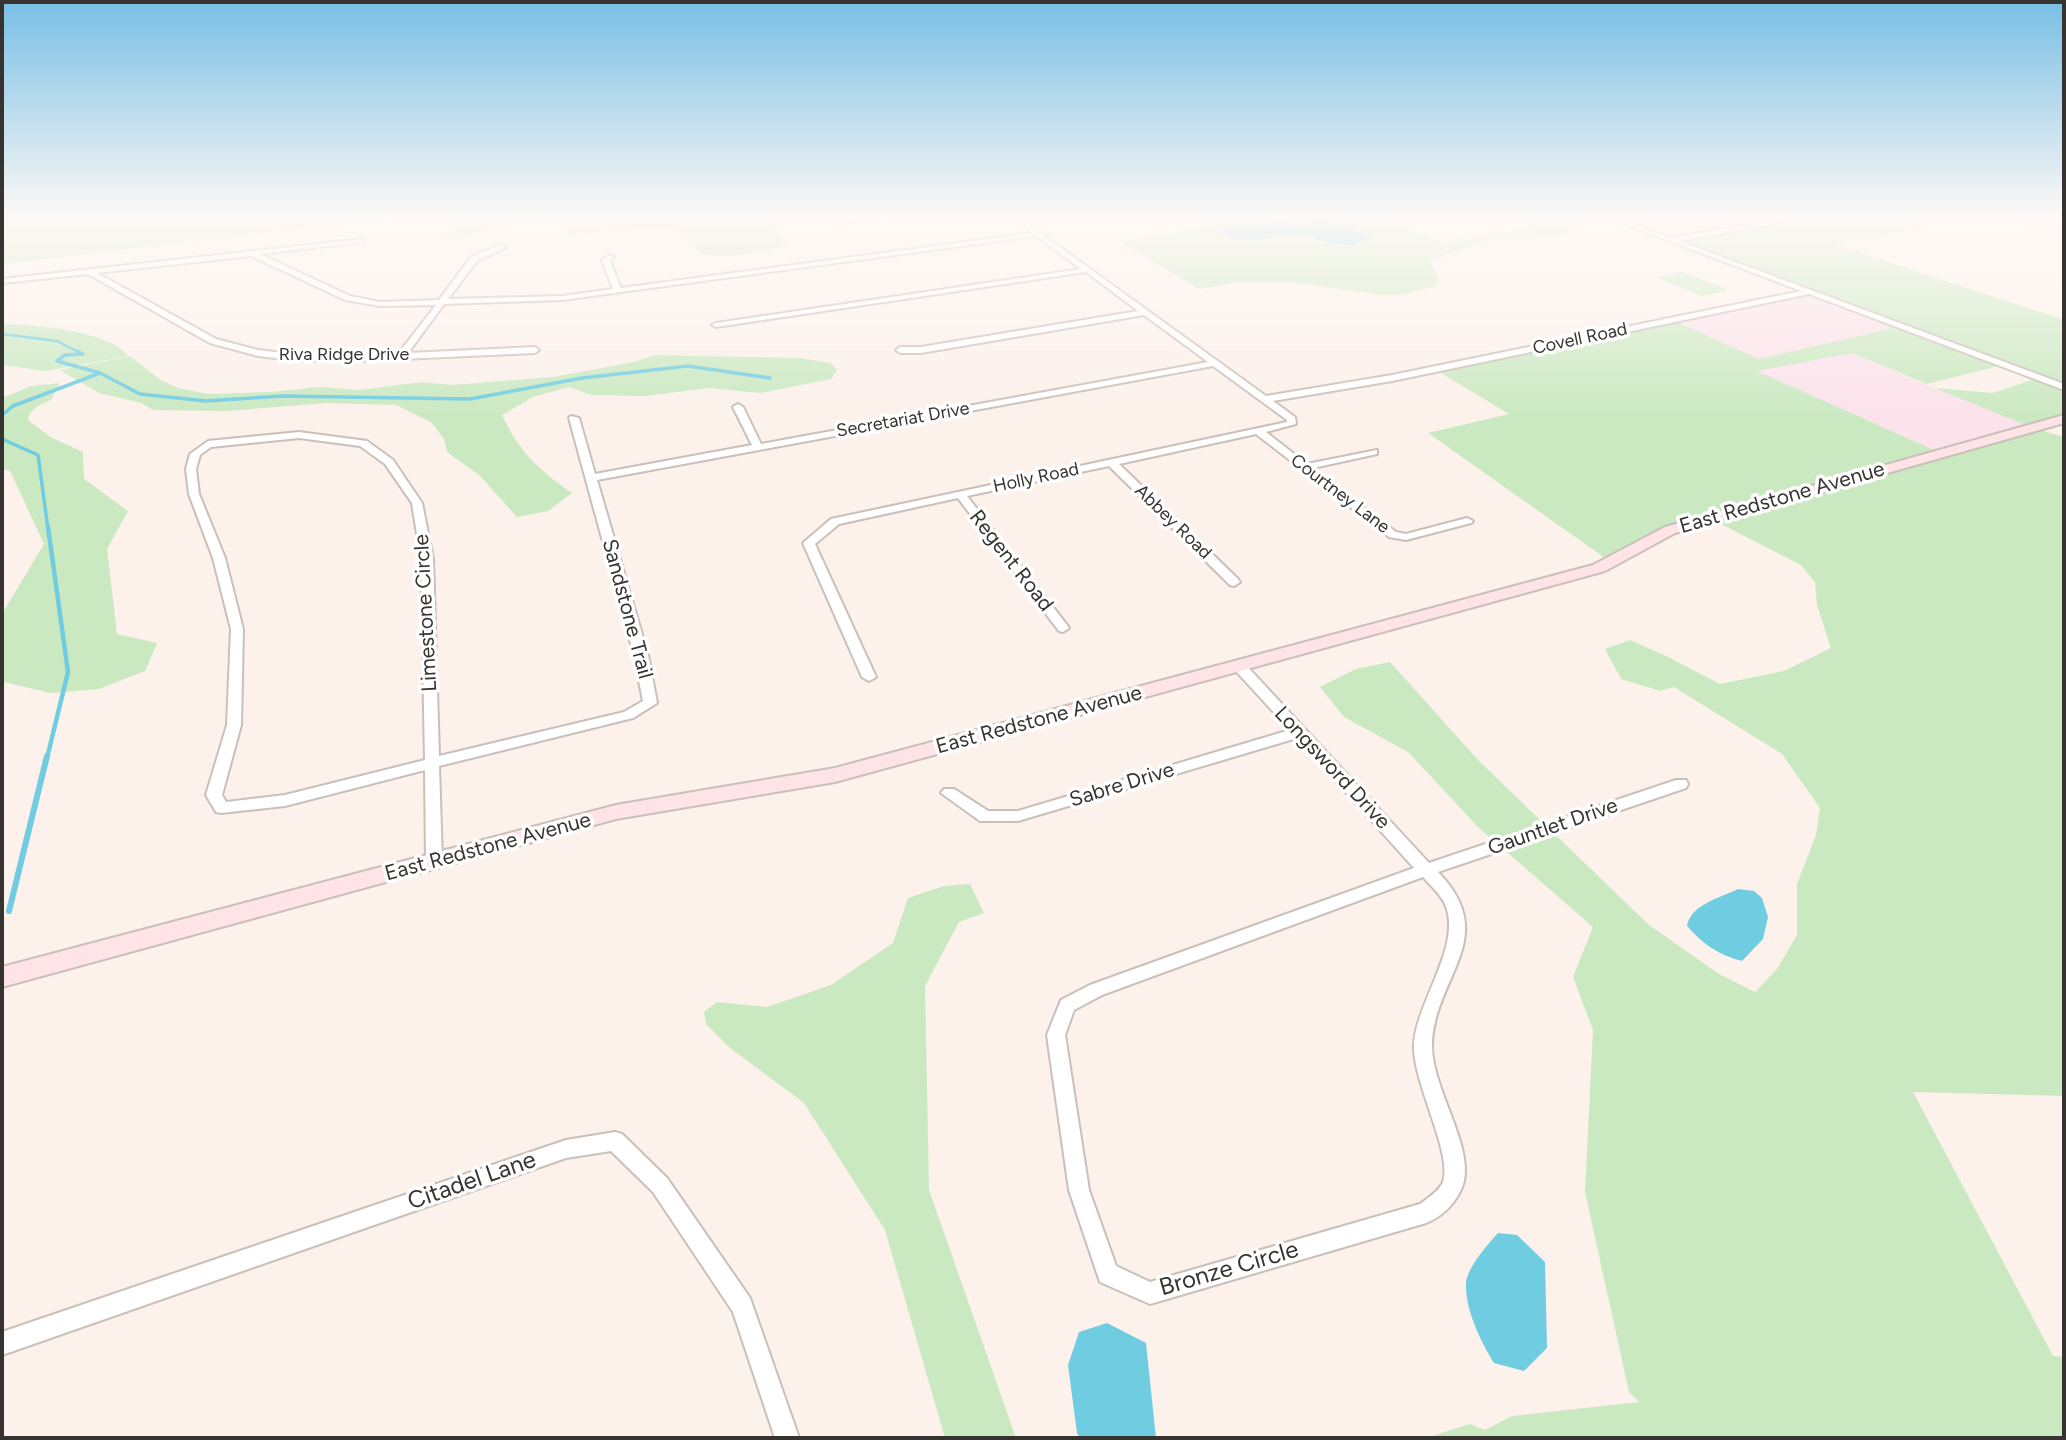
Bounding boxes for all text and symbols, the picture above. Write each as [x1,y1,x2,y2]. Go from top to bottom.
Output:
street label: Covell Road [1531,318,1629,360]
street label: Riva Ridge Drive [279,344,409,366]
street label: Secretariat Drive [835,398,971,442]
street label: Courtney Lane [1286,450,1394,538]
street label: East Redstone Avenue [1677,457,1887,539]
street label: Holly Road [991,458,1081,498]
street label: Abbey Road [1130,480,1216,564]
street label: Regent Road [964,505,1058,617]
street label: Limestone Circle [409,533,443,693]
street label: Sandstone Trail [596,536,658,682]
street label: East Redstone Avenue [933,680,1145,760]
street label: Longsword Drive [1269,701,1395,835]
street label: Sabre Drive [1067,757,1177,813]
street label: Gauntlet Drive [1485,793,1621,861]
street label: East Redstone Avenue [382,807,594,887]
street label: Citadel Lane [404,1146,540,1216]
street label: Bronze Circle [1156,1235,1302,1303]

